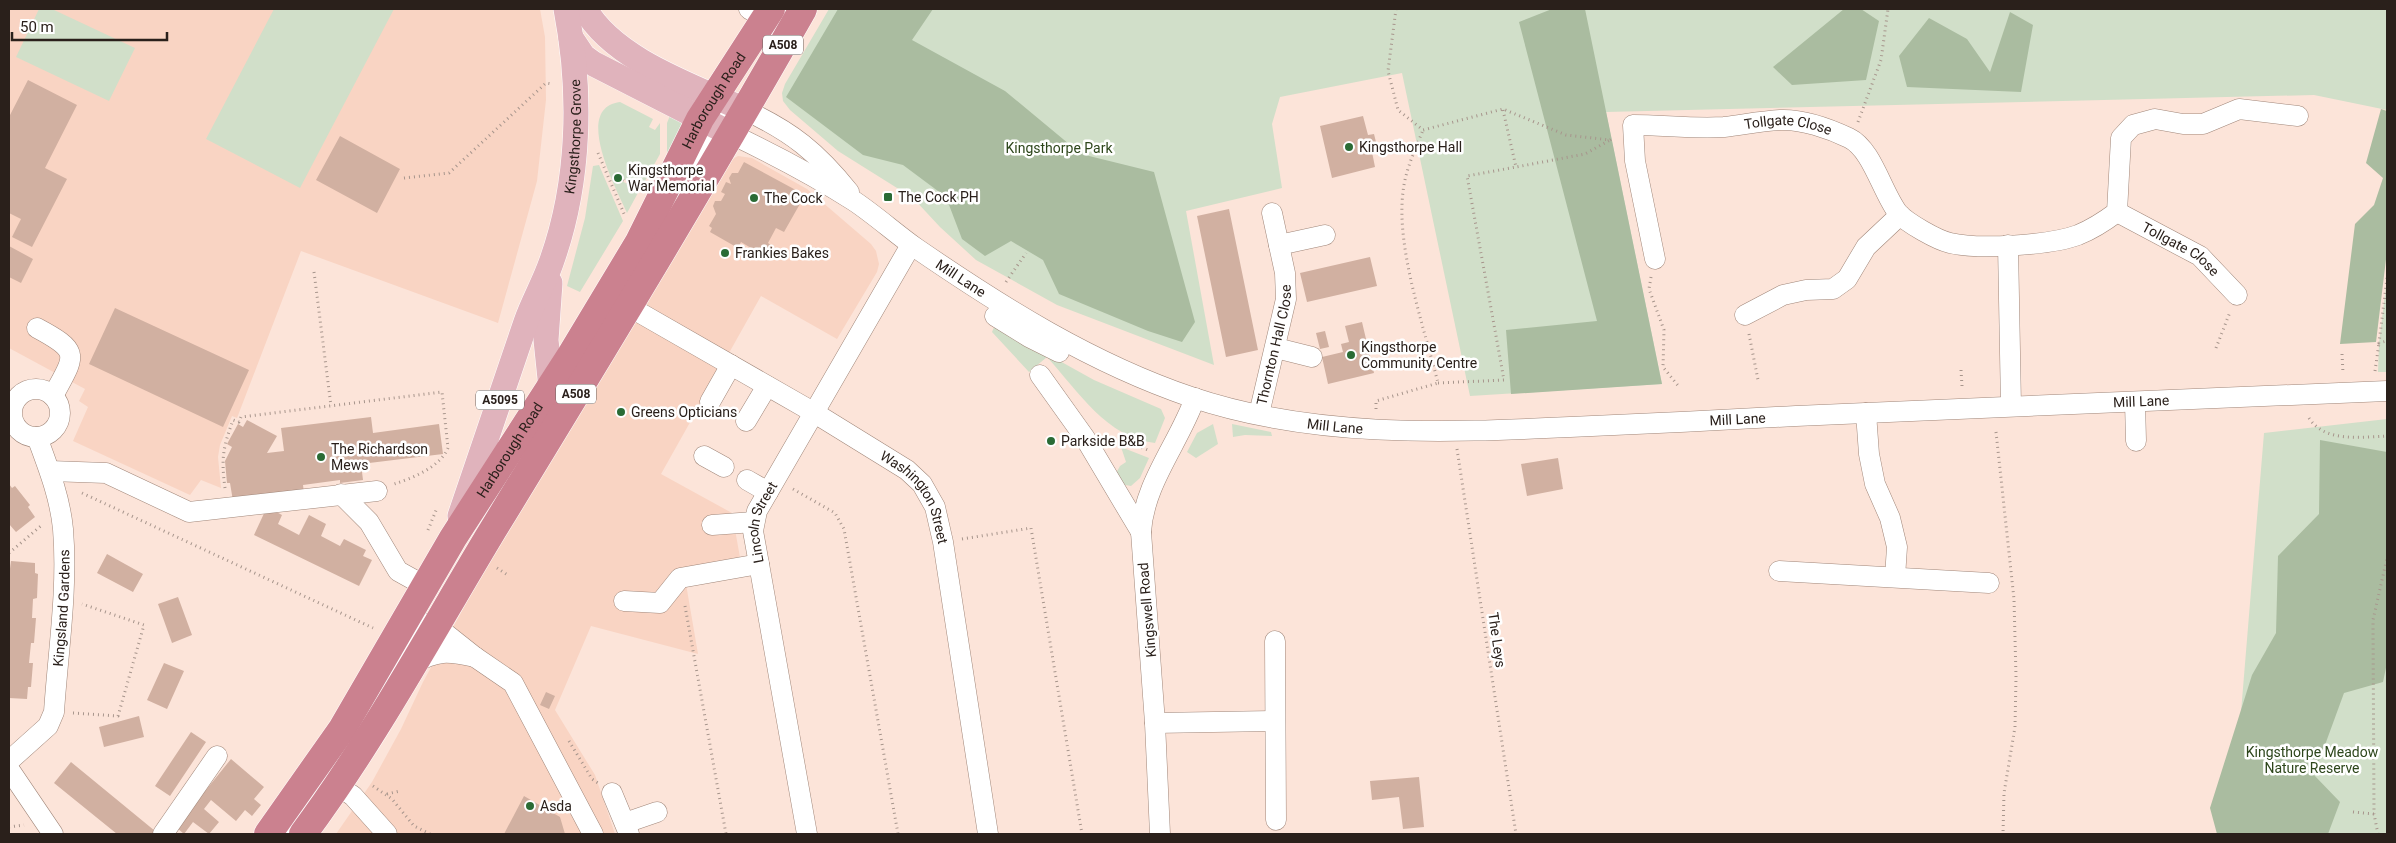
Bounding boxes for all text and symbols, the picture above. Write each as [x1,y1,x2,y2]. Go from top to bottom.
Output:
scale bar [12,10,168,42]
text: 50 m [20,18,54,36]
road number: A508 [763,36,803,54]
street label: Harborough Road [679,49,749,151]
street label: Kingsthorpe Grove [561,79,584,195]
street label: Tollgate Close [1743,112,1834,138]
place label: Kingsthorpe Hall [1359,139,1462,155]
park label: Kingsthorpe Park [1006,140,1113,156]
marker: Kingsthorpe Hall [1343,141,1355,153]
place label: Kingsthorpe War Memorial [628,162,715,194]
marker: Kingsthorpe War Memorial [612,172,624,184]
place label: The Cock PH [898,189,979,205]
place label: The Cock [764,190,823,206]
marker: The Cock PH [882,191,894,203]
marker: The Cock [748,192,760,204]
street label: Tollgate Close [2139,219,2223,279]
place label: Frankies Bakes [735,245,829,261]
marker: Frankies Bakes [719,247,731,259]
street label: Mill Lane [933,256,989,300]
street label: Thornton Hall Close [1253,284,1294,407]
place label: Kingsthorpe Community Centre [1361,339,1477,371]
marker: Kingsthorpe Community Centre [1345,349,1357,361]
road number: A508 [556,384,596,404]
road number: A5095 [476,390,524,410]
street label: Mill Lane [2113,392,2170,410]
street label: Harborough Road [473,400,546,501]
place label: Greens Opticians [631,404,737,420]
marker: Greens Opticians [615,406,627,418]
street label: Mill Lane [1709,410,1766,429]
street label: Mill Lane [1306,415,1364,437]
place label: Parkside B&B [1061,433,1145,449]
marker: Parkside B&B [1045,435,1057,447]
place label: The Richardson Mews [331,441,428,473]
street label: Washington Street [877,447,951,546]
marker: The Richardson Mews [315,451,327,463]
street label: Lincoln Street [745,478,780,564]
street label: Kingsland Gardens [50,549,72,667]
street label: Kingswell Road [1135,562,1159,658]
street label: The Leys [1485,611,1509,669]
park label: Kingsthorpe Meadow Nature Reserve [2246,744,2379,776]
place label: Asda [540,798,572,814]
marker: Asda [524,800,536,812]

